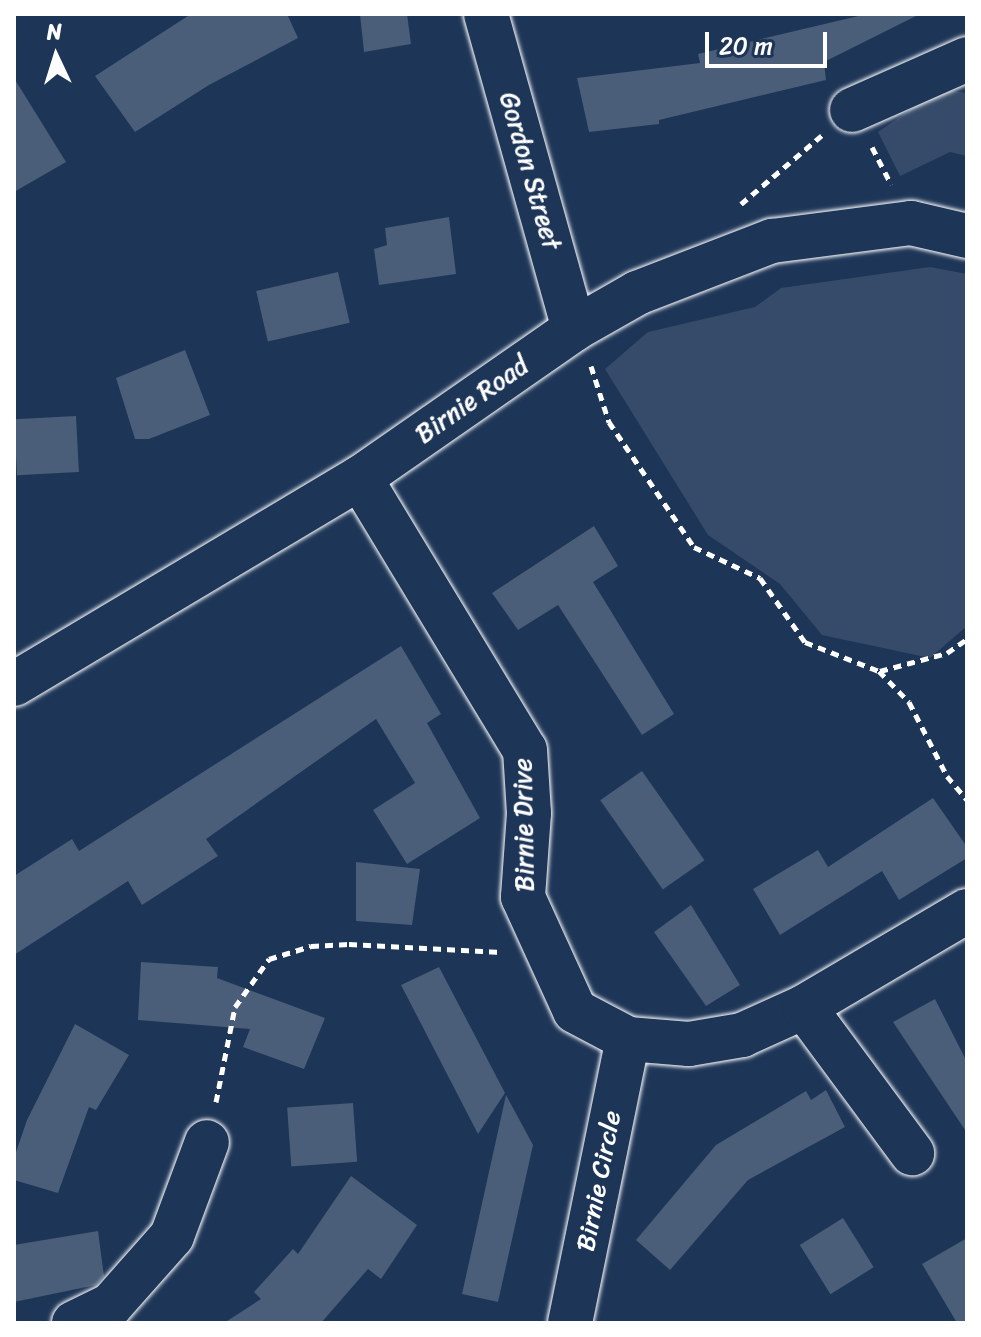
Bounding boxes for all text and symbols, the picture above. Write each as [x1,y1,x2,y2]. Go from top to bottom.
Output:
text: N [45,12,63,52]
north arrow [16,16,96,96]
scale bar [709,16,831,66]
text: 20 m [719,25,773,67]
street label: Gordon Street [492,88,568,254]
street label: Birnie Road [410,350,534,450]
street label: Birnie Drive [507,758,541,892]
street label: Birnie Circle [570,1108,628,1254]

